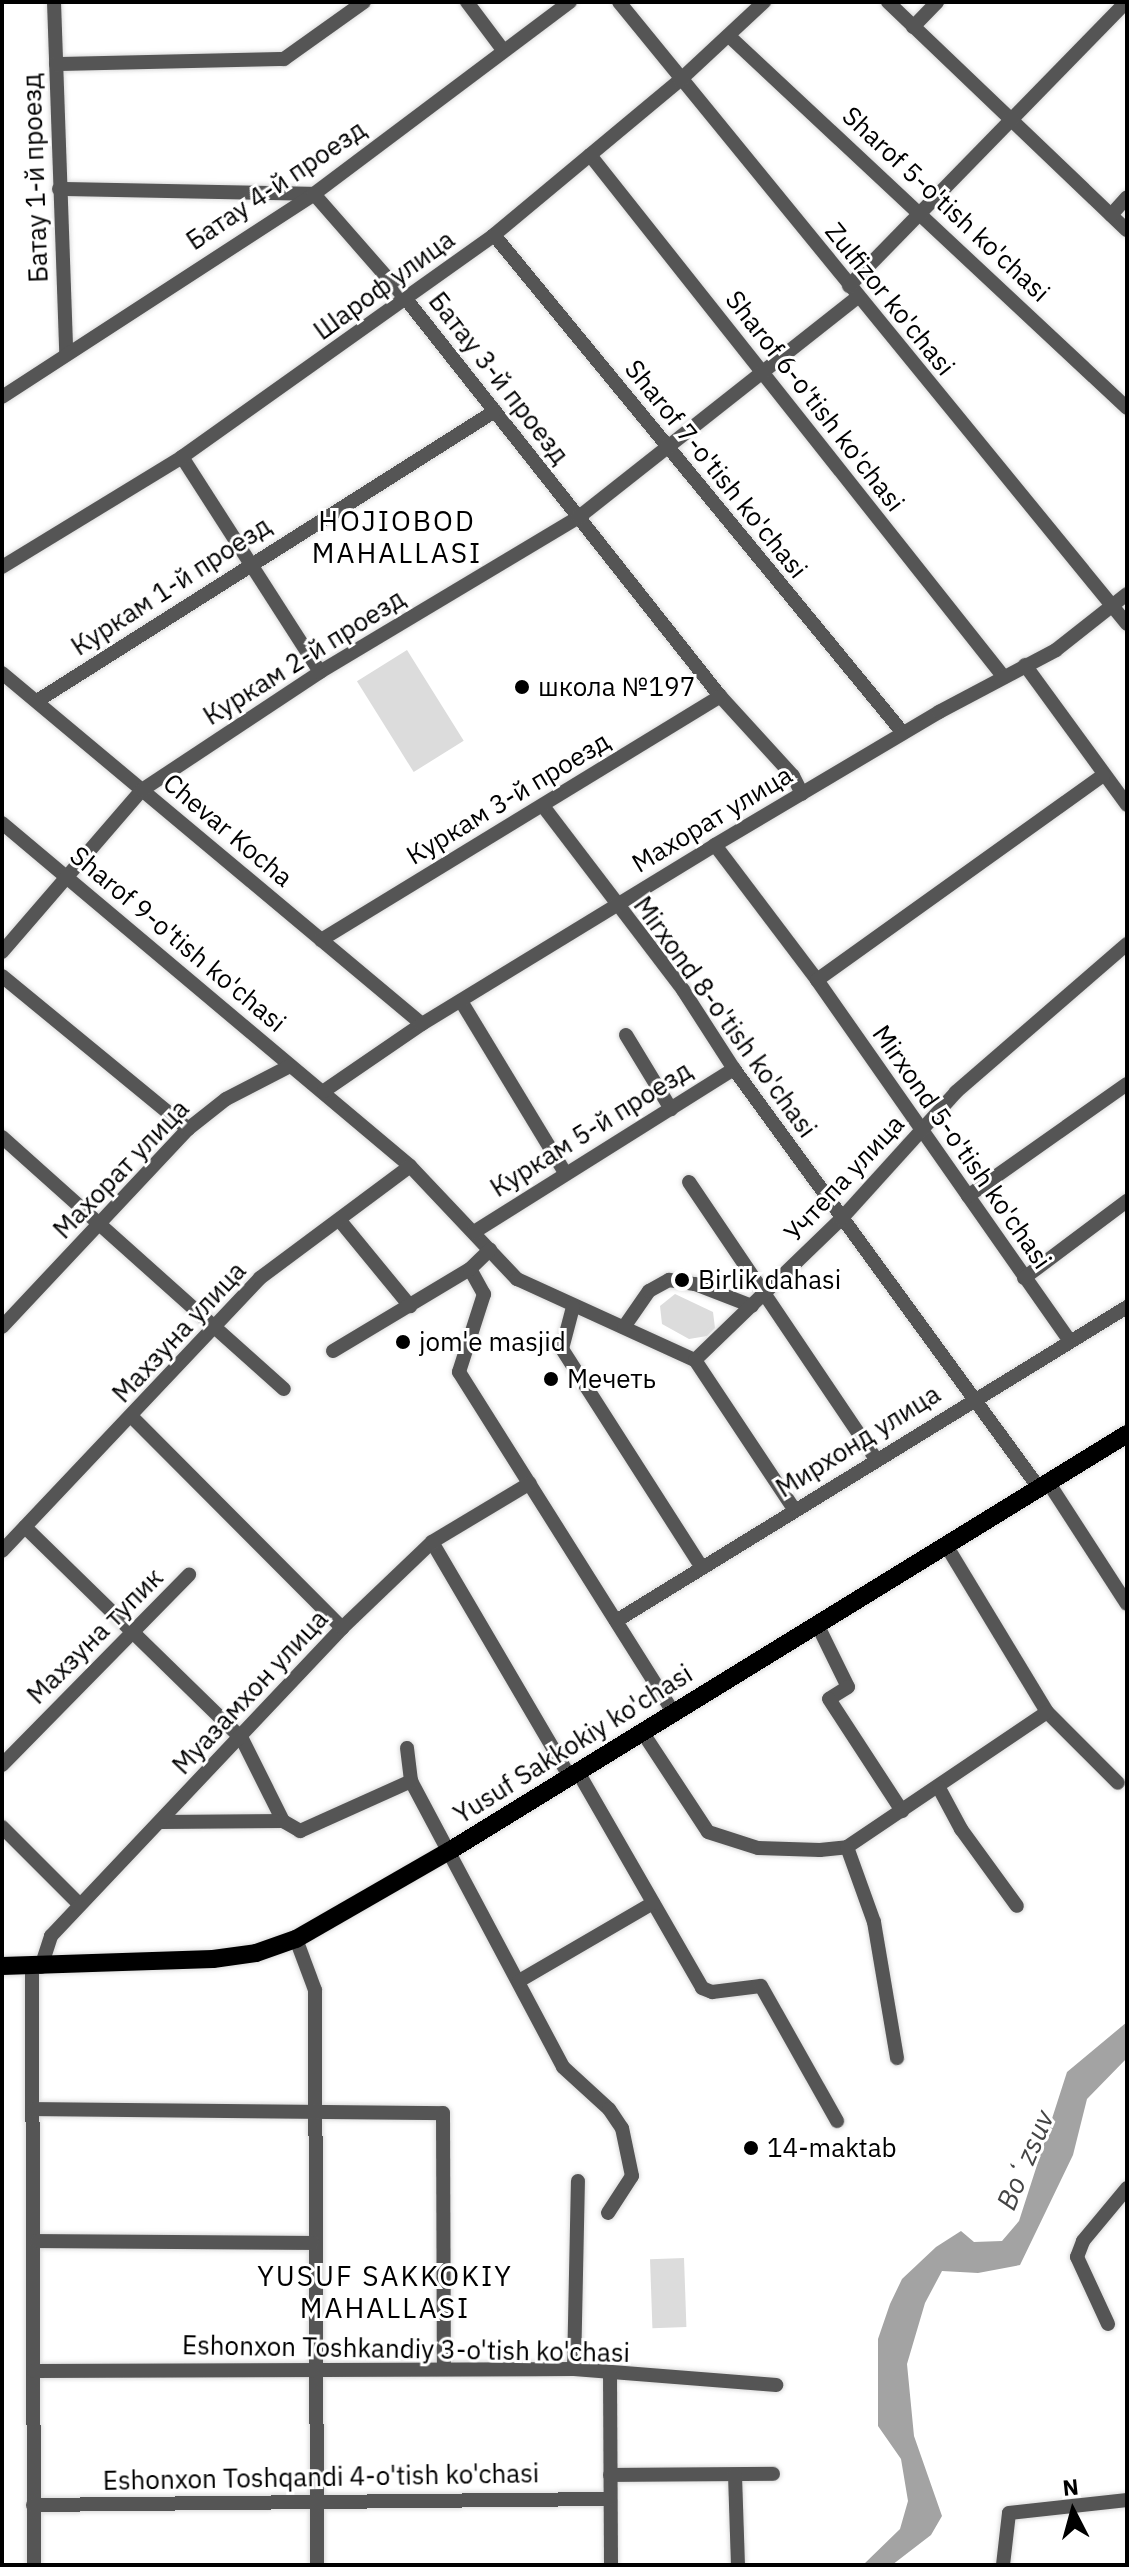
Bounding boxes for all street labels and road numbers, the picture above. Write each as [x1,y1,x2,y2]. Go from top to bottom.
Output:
street label: Батау 1-й проезд [16,73,54,283]
street label: Sharof 5-o'tish ko'chasi [836,100,1056,308]
street label: Батау 4-й проезд [180,113,372,257]
street label: Zulfizor ko'chasi [819,216,961,382]
street label: Шароф улица [308,224,460,346]
street label: Sharof 6-o'tish ko'chasi [719,284,911,518]
street label: Батау 3-й проезд [422,286,576,470]
street label: Sharof 7-o'tish ko'chasi [618,354,814,584]
street label: Куркам 1-й проезд [65,510,277,662]
street label: Куркам 2-й проезд [198,582,410,732]
street label: Куркам 3-й проезд [401,725,615,871]
street label: Махорат улица [626,759,798,879]
street label: Chevar Kocha [157,767,299,893]
street label: Sharof 9-o'tish ko'chasi [64,840,292,1038]
street label: Mirxond 8-o'tish ko'chasi [627,890,823,1144]
street label: Mirxond 5-o'tish ko'chasi [866,1019,1058,1275]
street label: Куркам 5-й проезд [485,1054,697,1204]
street label: Махорат улица [47,1093,195,1245]
street label: Учтепа улица [777,1108,911,1248]
street label: Махзуна улица [106,1255,252,1409]
street label: Мирхонд улица [770,1378,946,1504]
street label: Махзуна тупик [21,1562,169,1710]
street label: Муазамхон улица [166,1603,334,1781]
street label: Yusuf Sakkokiy ko'chasi [448,1658,698,1830]
street label: Eshonxon Toshkandiy 3-o'tish ko'chasi [182,2329,630,2369]
street label: Eshonxon Toshqandi 4-o'tish ko'chasi [102,2458,540,2496]

